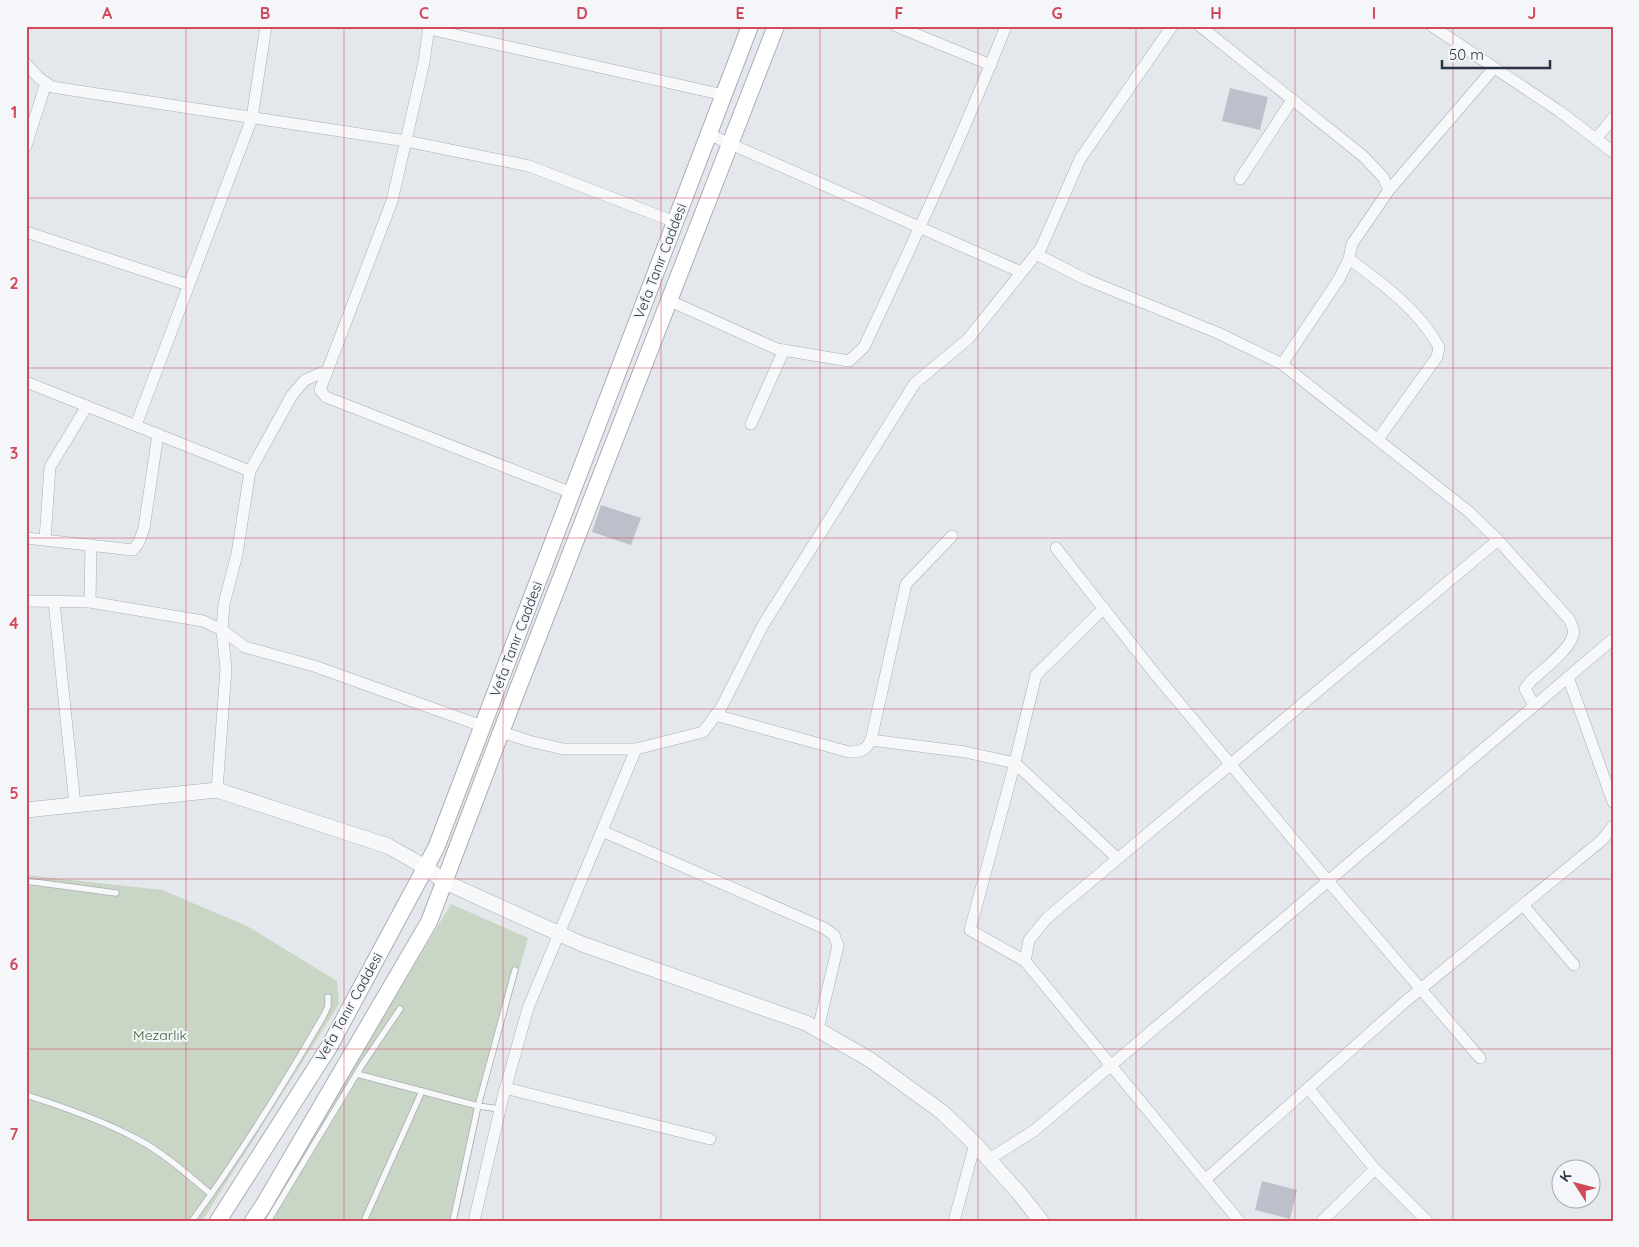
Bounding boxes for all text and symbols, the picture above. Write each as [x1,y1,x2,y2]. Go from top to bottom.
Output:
text: A [102,3,113,23]
text: B [260,3,270,23]
text: C [419,3,429,23]
text: D [576,3,588,23]
text: E [735,3,745,23]
text: F [895,3,904,23]
text: G [1051,3,1063,23]
text: H [1210,3,1222,23]
text: I [1372,3,1376,23]
text: J [1528,3,1536,23]
scale bar [1442,38,1549,70]
text: 50 m [1449,45,1484,64]
text: 1 [11,102,17,122]
street label: Vefa Tanır Caddesi [630,201,690,321]
text: 2 [9,273,19,293]
text: 3 [10,443,18,463]
street label: Vefa Tanır Caddesi [486,579,546,699]
text: 4 [9,613,19,633]
text: 5 [9,783,19,803]
street label: Vefa Tanır Caddesi [312,949,386,1065]
text: 6 [10,954,19,974]
park label: Mezarlık [133,1026,187,1044]
text: 7 [10,1124,19,1144]
north arrow [1552,1160,1602,1210]
text: K [1556,1167,1575,1185]

